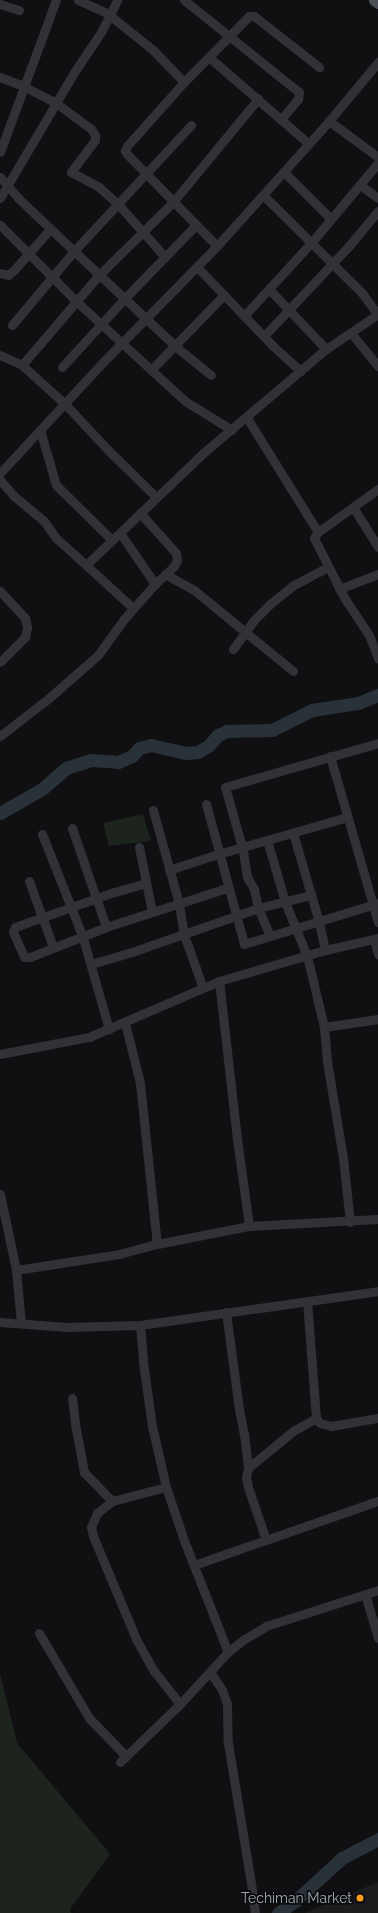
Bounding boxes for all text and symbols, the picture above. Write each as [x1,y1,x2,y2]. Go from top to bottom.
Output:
place label: Techiman Market [241,1890,352,1906]
marker: Techiman Market [355,1893,365,1903]

